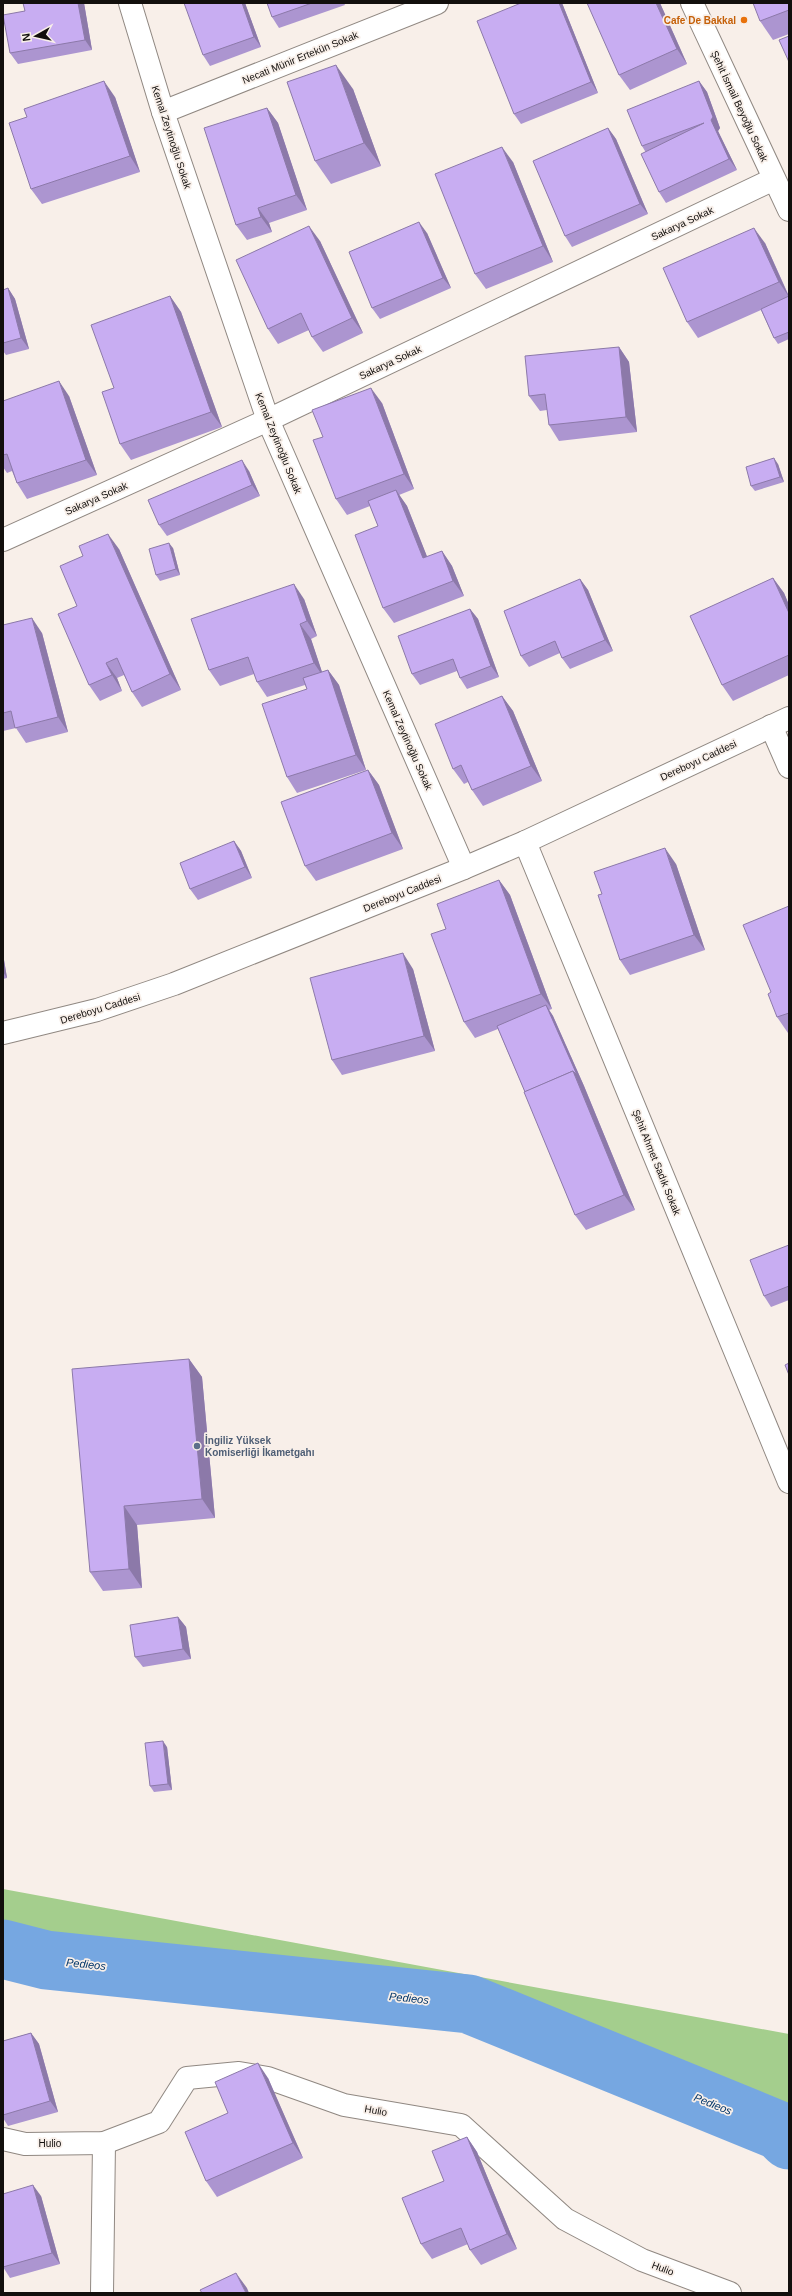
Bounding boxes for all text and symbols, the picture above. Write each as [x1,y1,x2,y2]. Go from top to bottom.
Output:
place label: Cafe De Bakkal [664,15,736,26]
marker: Cafe De Bakkal [739,15,749,25]
north arrow [16,16,56,56]
street label: Necati Münir Ertekün Sokak [241,29,361,86]
text: N [20,33,33,42]
street label: Şehit İsmail Beyoğlu Sokak [709,49,771,164]
street label: Kemal Zeytinoğlu Sokak [150,84,194,191]
street label: Sakarya Sokak [649,204,716,243]
street label: Sakarya Sokak [357,343,424,382]
street label: Kemal Zeytinoğlu Sokak [253,391,304,496]
street label: Sakarya Sokak [63,479,130,517]
street label: Kemal Zeytinoğlu Sokak [381,689,435,793]
street label: Dereboyu Caddesi [658,738,738,783]
street label: Dereboyu Caddesi [362,873,443,914]
street label: Dereboyu Caddesi [59,991,141,1026]
street label: Şehit Ahmet Sadık Sokak [630,1108,683,1217]
place label: İngiliz Yüksek Komiserliği İkametgahı [205,1434,315,1458]
marker: İngiliz Yüksek Komiserliği İkametgahı [192,1441,202,1451]
water label: Pedieos [66,1956,107,1972]
water label: Pedieos [389,1990,430,2006]
water label: Pedieos [692,2091,734,2117]
street label: Hulio [364,2103,389,2118]
street label: Hulio [39,2138,62,2149]
street label: Hulio [650,2259,676,2278]

